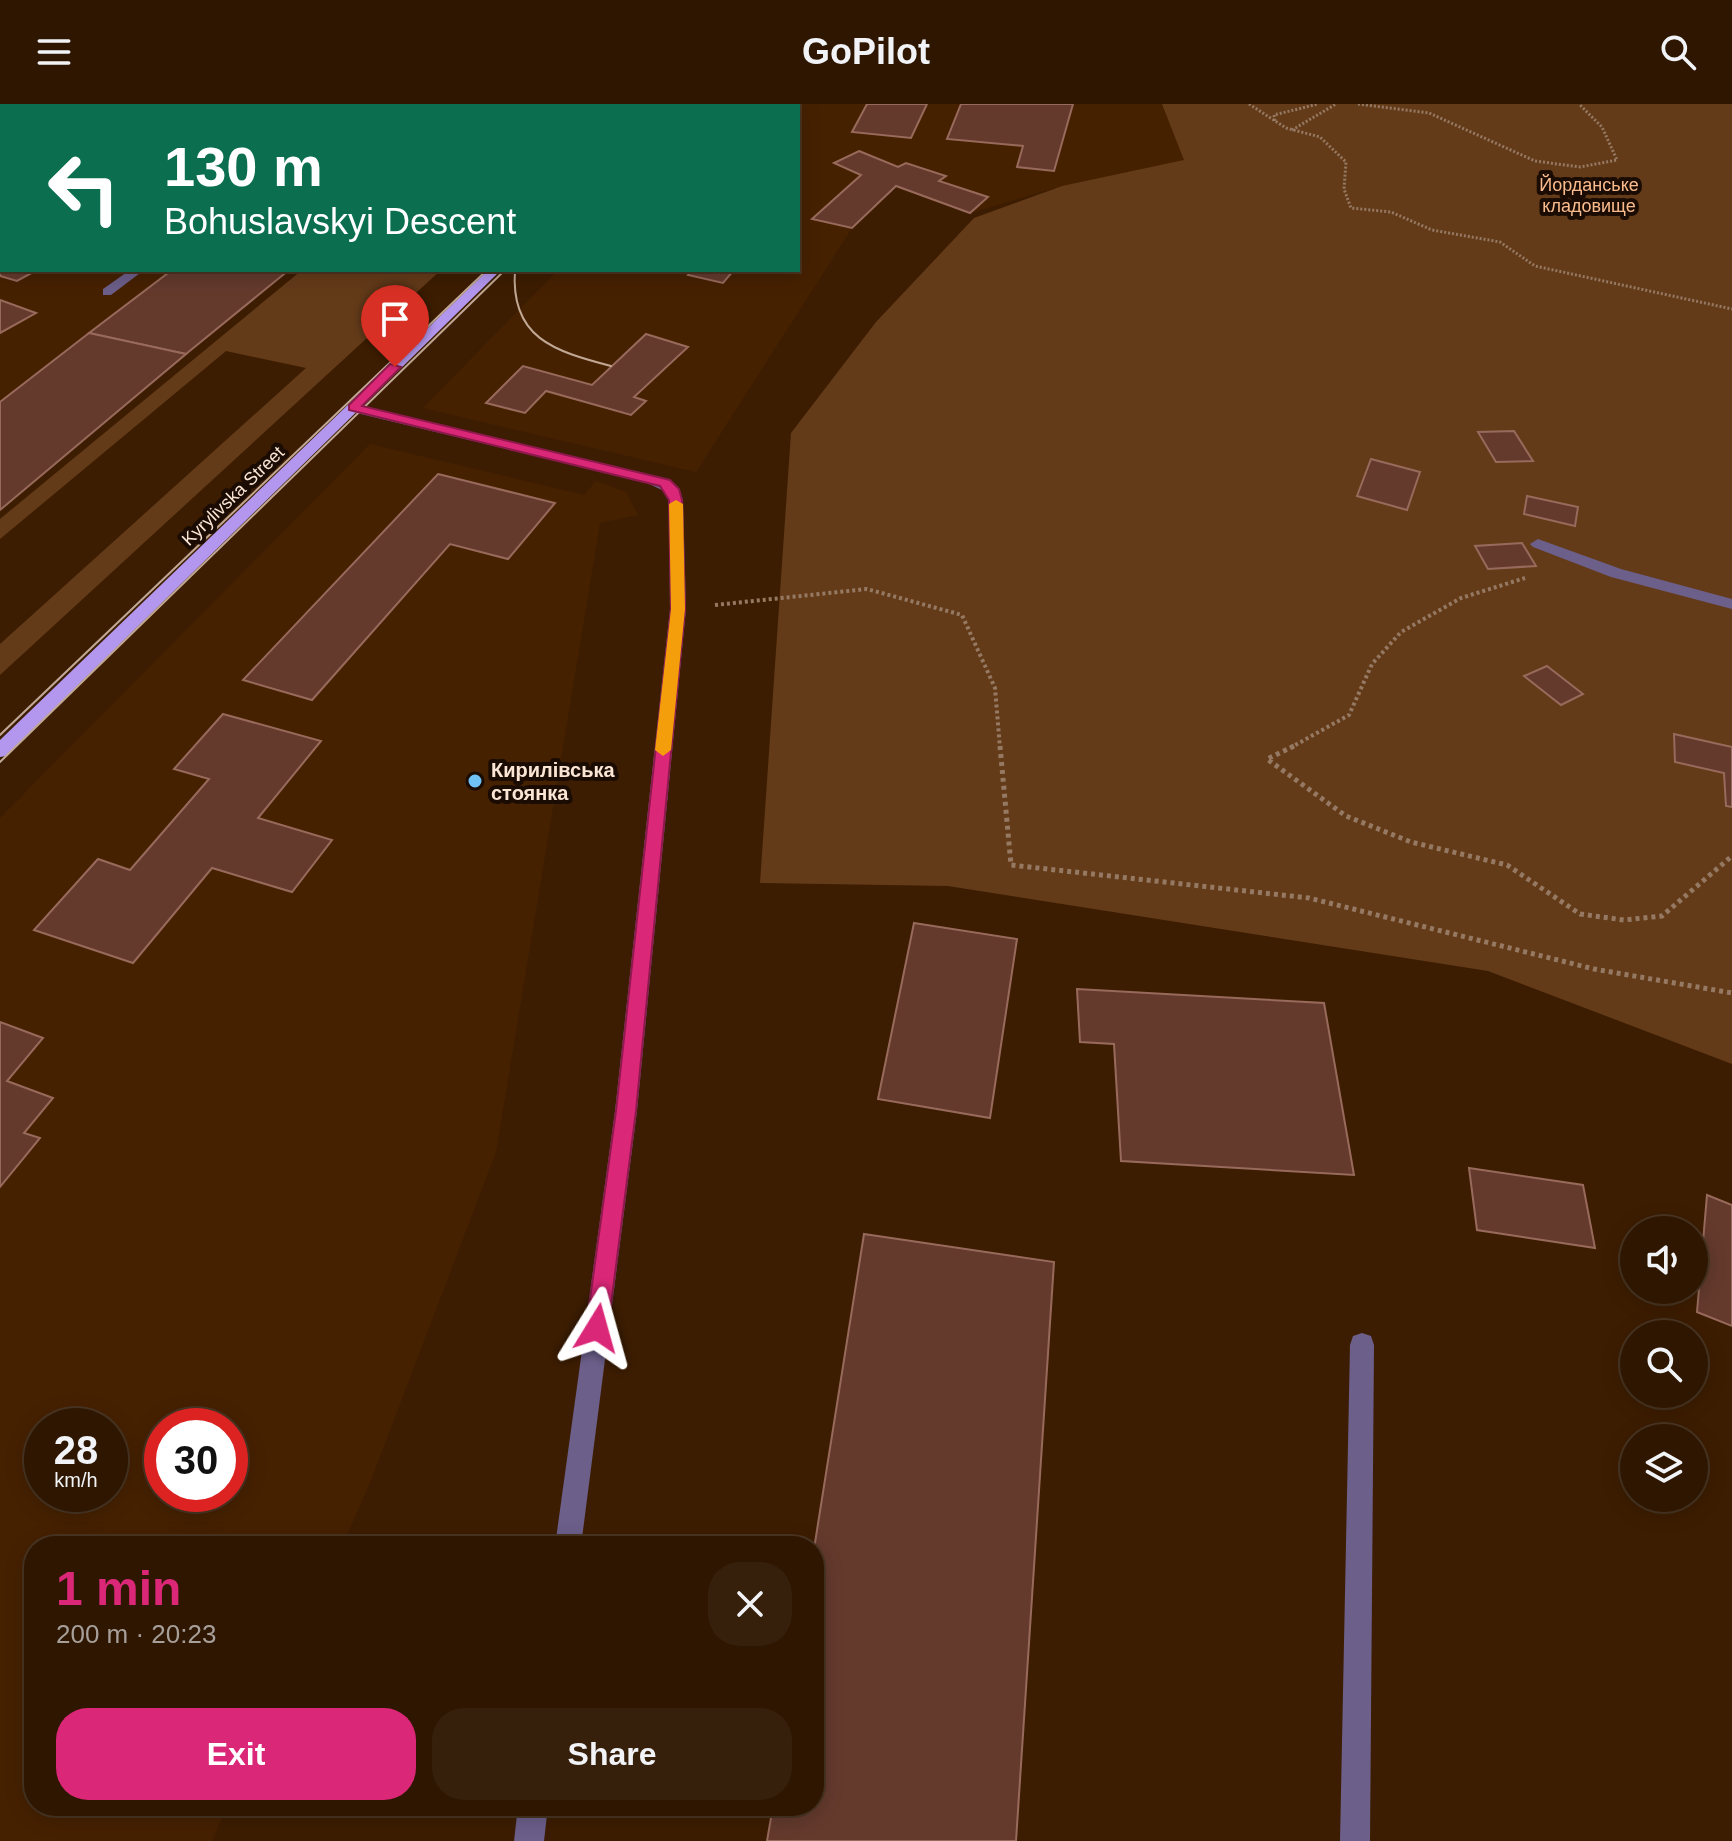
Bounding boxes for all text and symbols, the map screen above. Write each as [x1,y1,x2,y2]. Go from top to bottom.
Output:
icon: menu [32,30,76,74]
icon: search [1656,30,1700,74]
text: GoPilot [802,31,930,72]
text: 130 m [164,135,323,198]
icon: left [32,136,136,240]
park label: Йорданське кладовище [1539,174,1639,216]
text: Bohuslavskyi Descent [164,201,516,242]
pin [361,285,429,367]
icon: arrive [373,297,417,341]
street label: Kyrylivska Street [178,442,288,550]
place label: Кирилівська стоянка [491,759,616,804]
marker: Кирилівська стоянка [466,772,484,790]
map controls [1620,1216,1708,1512]
button: sound [1620,1216,1708,1304]
position arrow [555,1286,639,1370]
button: search [1620,1320,1708,1408]
speed limit sign: 30 [144,1408,248,1512]
button: layers [1620,1424,1708,1512]
text: 28 [54,1428,98,1472]
text: km/h [54,1469,98,1491]
text: 1 min [56,1562,181,1615]
button: close [708,1562,792,1646]
text: 200 m · 20:23 [56,1619,216,1649]
button: Exit [56,1708,416,1800]
button: Share [432,1708,792,1800]

